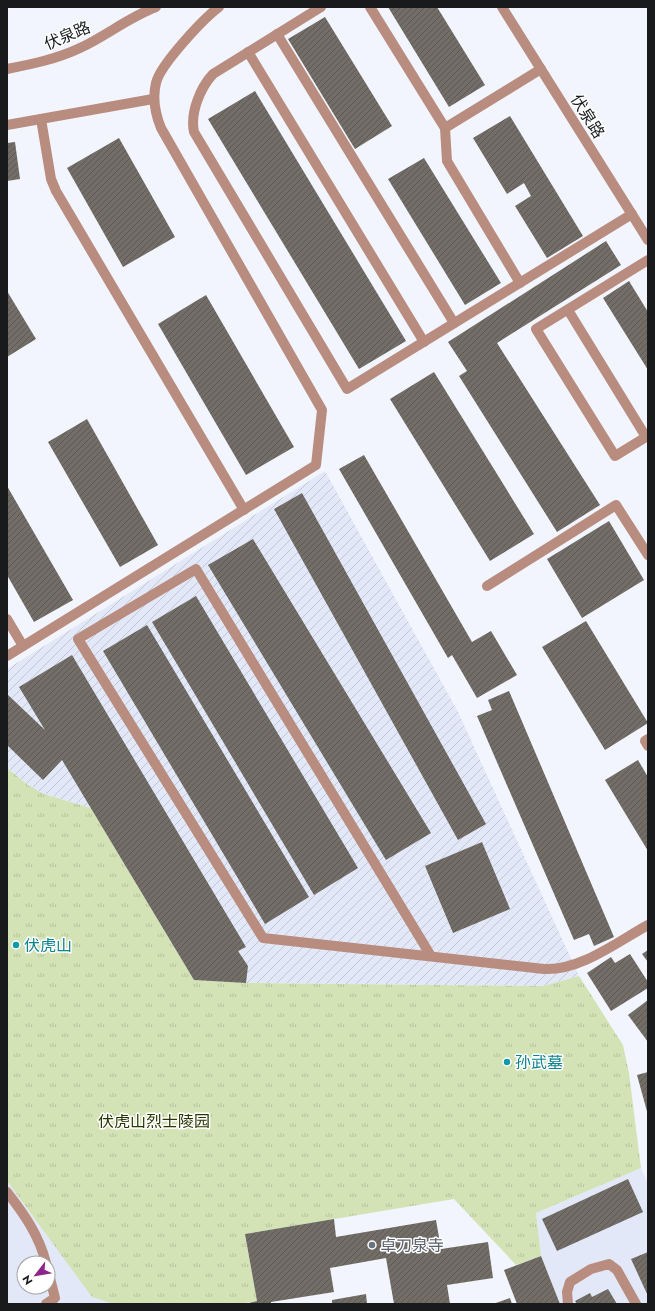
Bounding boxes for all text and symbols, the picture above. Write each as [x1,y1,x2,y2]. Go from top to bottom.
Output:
street label: 伏泉路 [41,15,94,55]
street label: 伏泉路 [565,90,610,143]
place label: 伏虎山 [24,934,72,957]
marker: 伏虎山 [11,940,21,950]
place label: 孙武墓 [515,1051,563,1074]
marker: 孙武墓 [502,1057,512,1067]
park label: 伏虎山烈士陵园 [98,1110,210,1133]
place label: 卓刀泉寺 [380,1234,444,1257]
marker: 卓刀泉寺 [367,1240,377,1250]
north arrow [16,1255,56,1295]
text: N [18,1272,37,1288]

